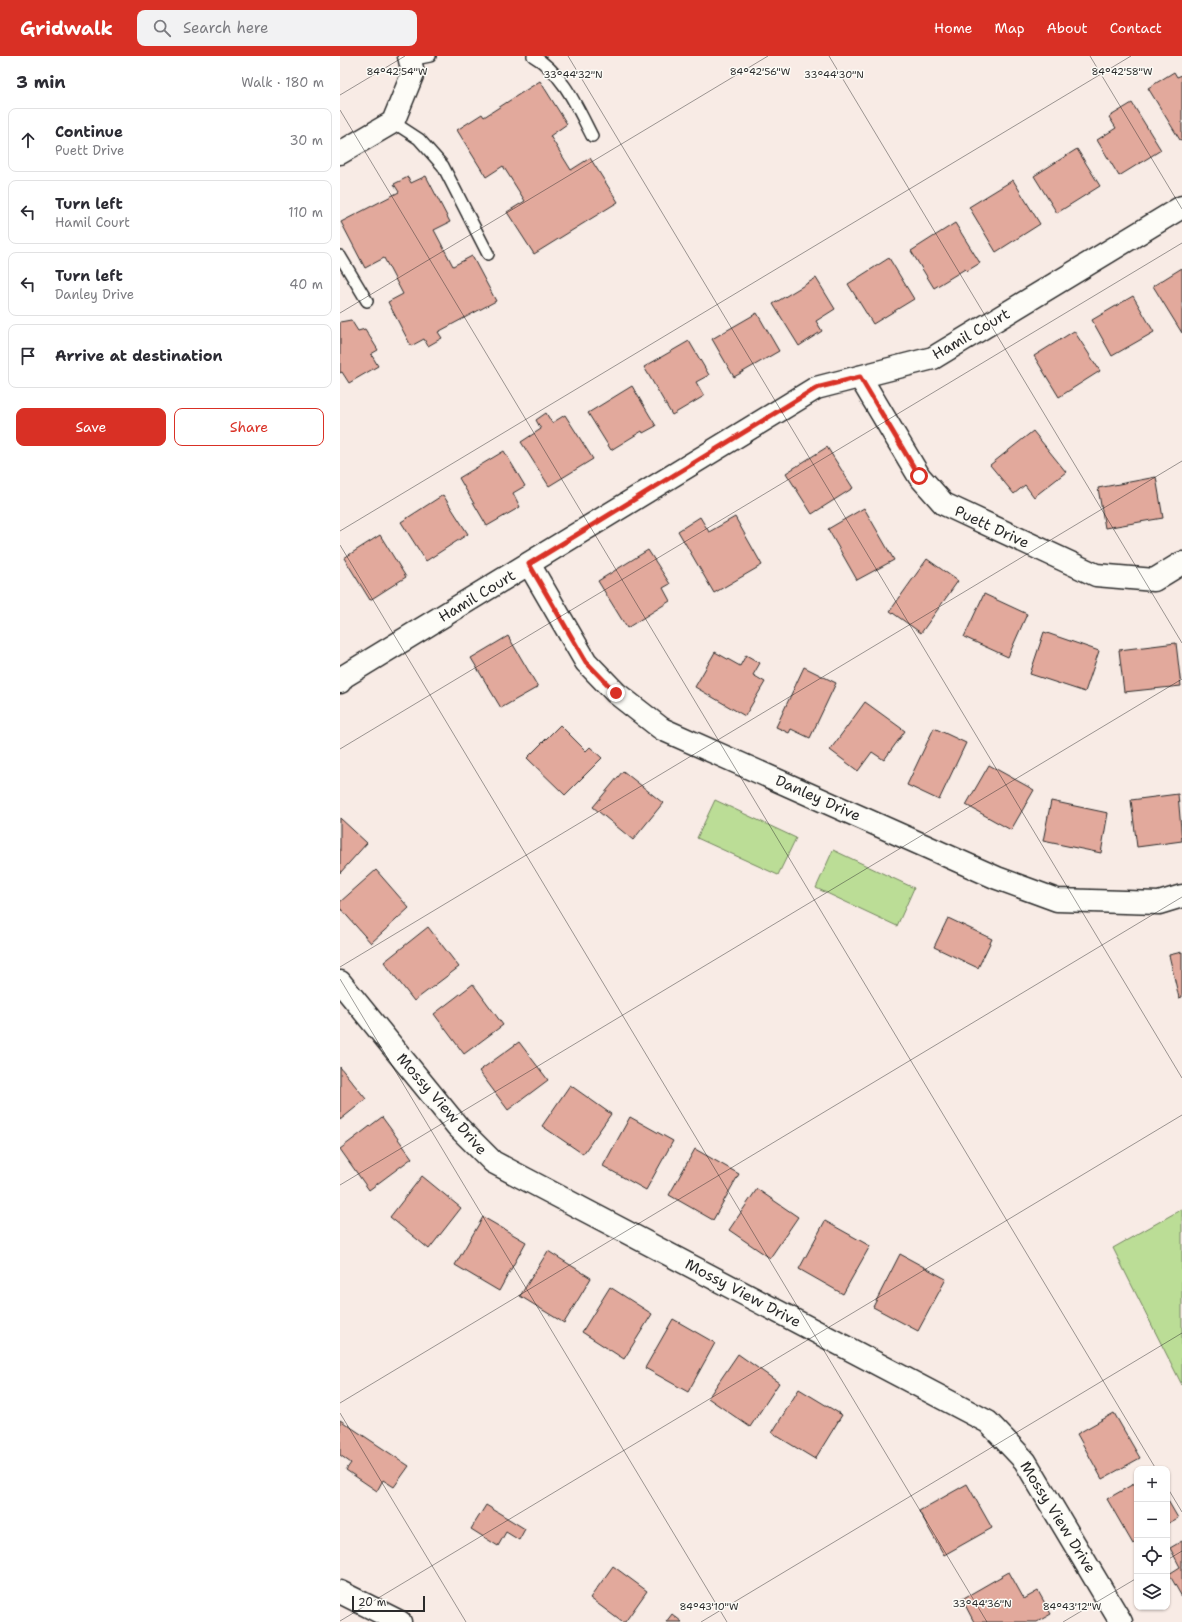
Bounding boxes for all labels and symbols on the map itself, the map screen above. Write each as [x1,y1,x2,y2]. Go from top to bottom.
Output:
text: 84°42'54"W [366,65,428,78]
text: 84°42'56"W [730,65,791,78]
text: 84°42'58"W [1091,65,1153,78]
text: 33°44'32"N [543,68,603,81]
text: 33°44'30"N [804,68,864,81]
street label: Hamil Court [929,304,1013,364]
route start [910,467,928,485]
street label: Puett Drive [951,501,1033,553]
street label: Hamil Court [435,565,519,627]
route end [607,684,625,702]
street label: Danley Drive [772,770,864,826]
street label: Mossy View Drive [392,1049,492,1159]
street label: Mossy View Drive [682,1254,804,1332]
street label: Mossy View Drive [1015,1457,1101,1577]
scale bar [352,1594,425,1613]
text: 33°44'36"N [952,1597,1012,1610]
text: 84°43'10"W [679,1600,739,1613]
text: 84°43'12"W [1043,1600,1102,1613]

